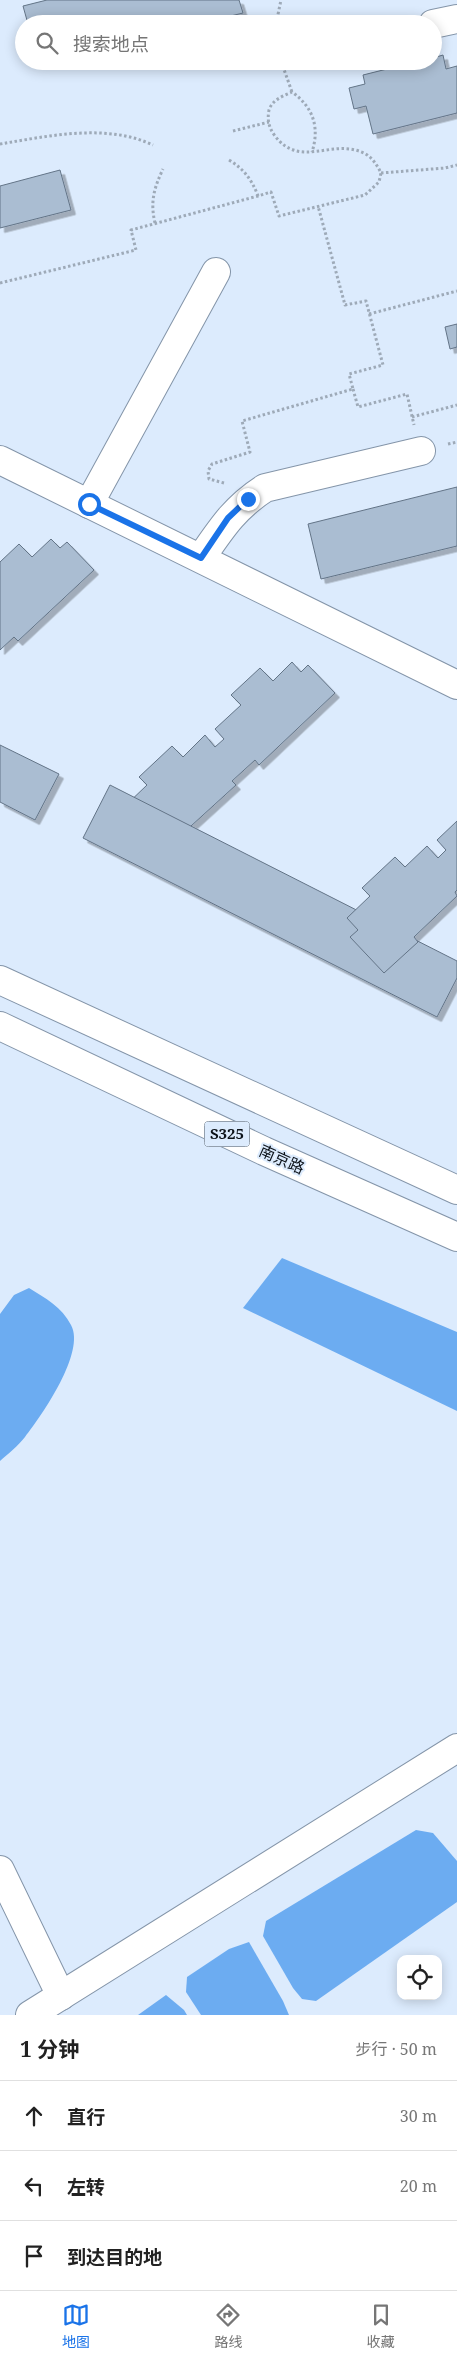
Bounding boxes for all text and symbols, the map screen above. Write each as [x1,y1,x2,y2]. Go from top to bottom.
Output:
search box [15,15,442,70]
icon: search [33,29,61,57]
text: 搜索地点 [73,31,149,57]
route end [237,488,260,511]
route start [78,493,101,516]
road number: S325 [204,1122,250,1146]
street label: 南京路 [256,1139,308,1179]
map controls [397,1955,442,2000]
button: locate [397,1955,442,2000]
text: 1 分钟 [20,2035,79,2063]
text: 步行 · 50 m [356,2038,437,2060]
icon: ahead [20,2102,48,2130]
text: 直行 [67,2104,105,2130]
text: 30 m [400,2105,437,2127]
icon: left [20,2172,48,2200]
text: 左转 [67,2174,105,2200]
text: 20 m [400,2175,437,2197]
icon: arrive [20,2242,48,2270]
text: 到达目的地 [67,2244,162,2270]
tab: 地图 [62,2301,90,2351]
tab: 路线 [214,2301,242,2351]
tab: 收藏 [367,2301,395,2351]

